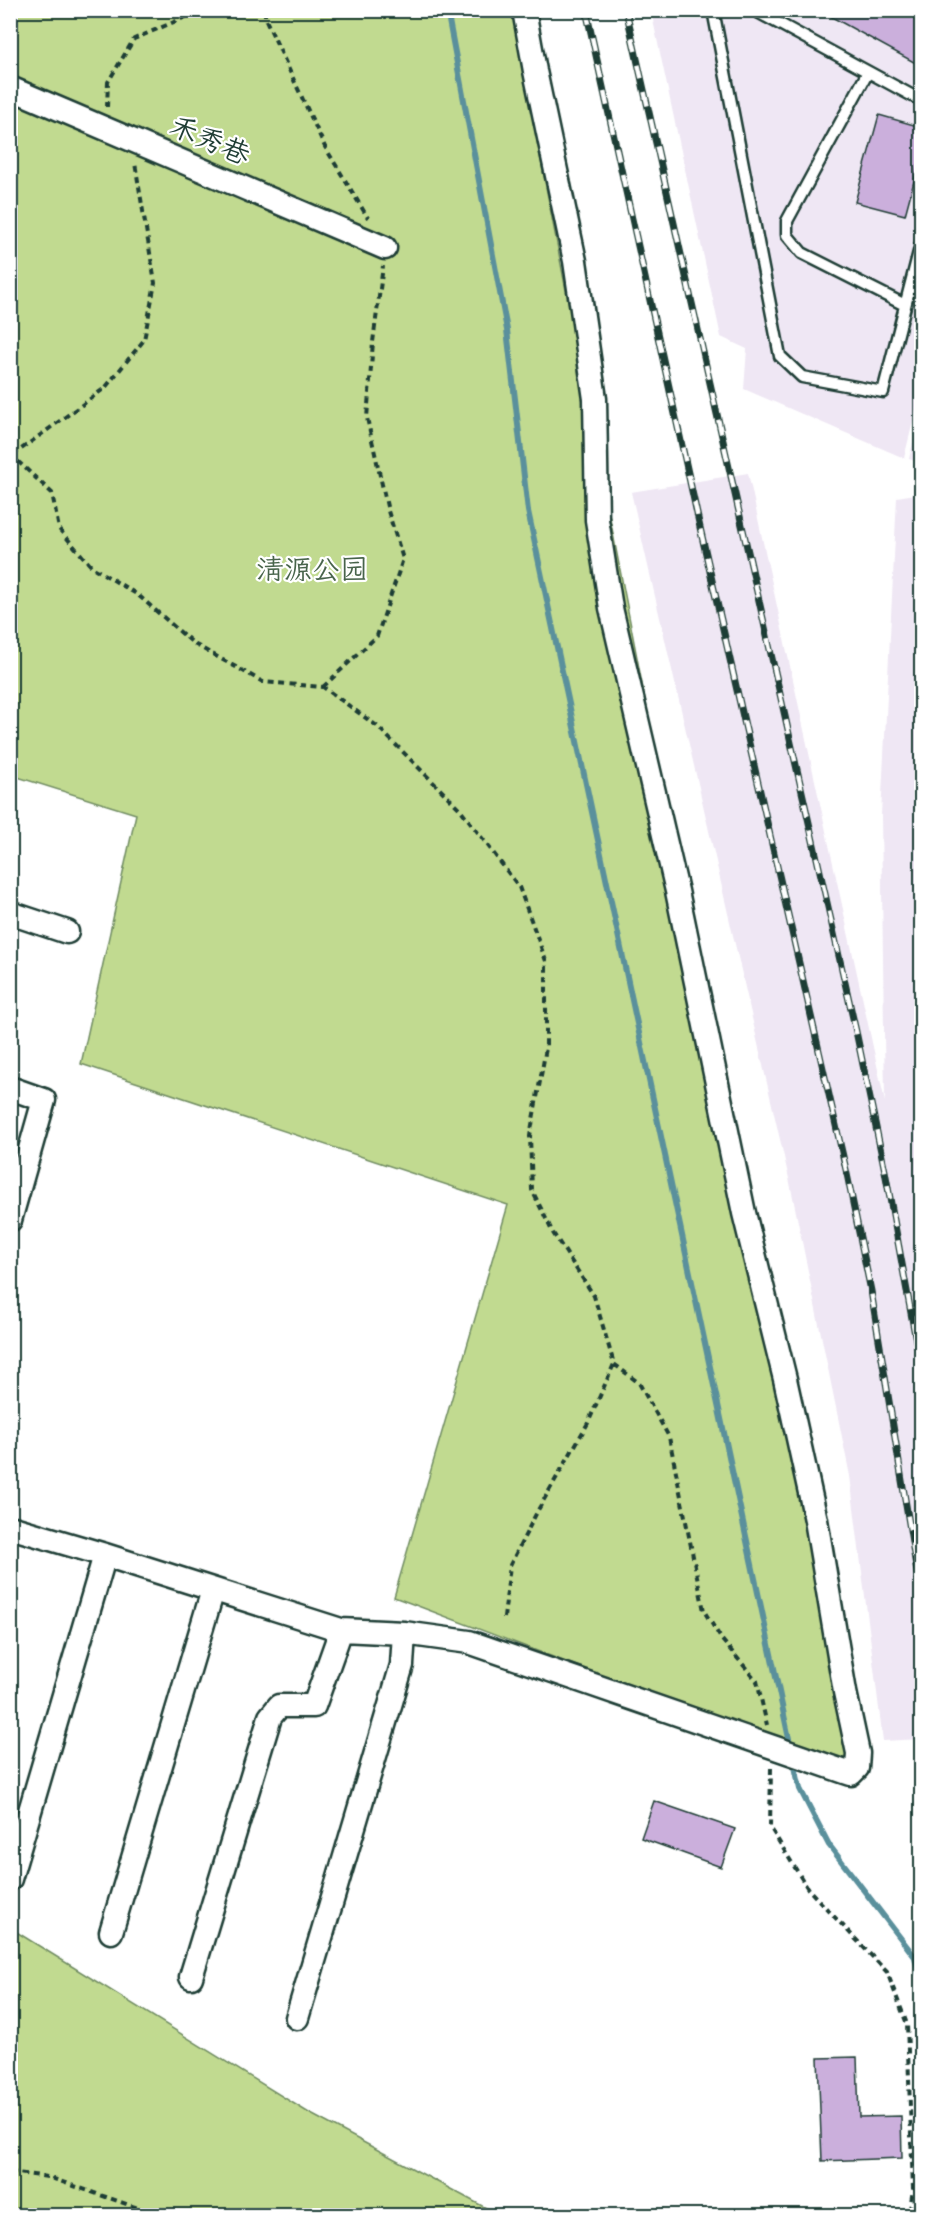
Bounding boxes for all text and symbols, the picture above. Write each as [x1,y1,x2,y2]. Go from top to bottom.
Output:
street label: 禾秀巷 [164,107,256,173]
park label: 清源公园 [256,552,368,587]

